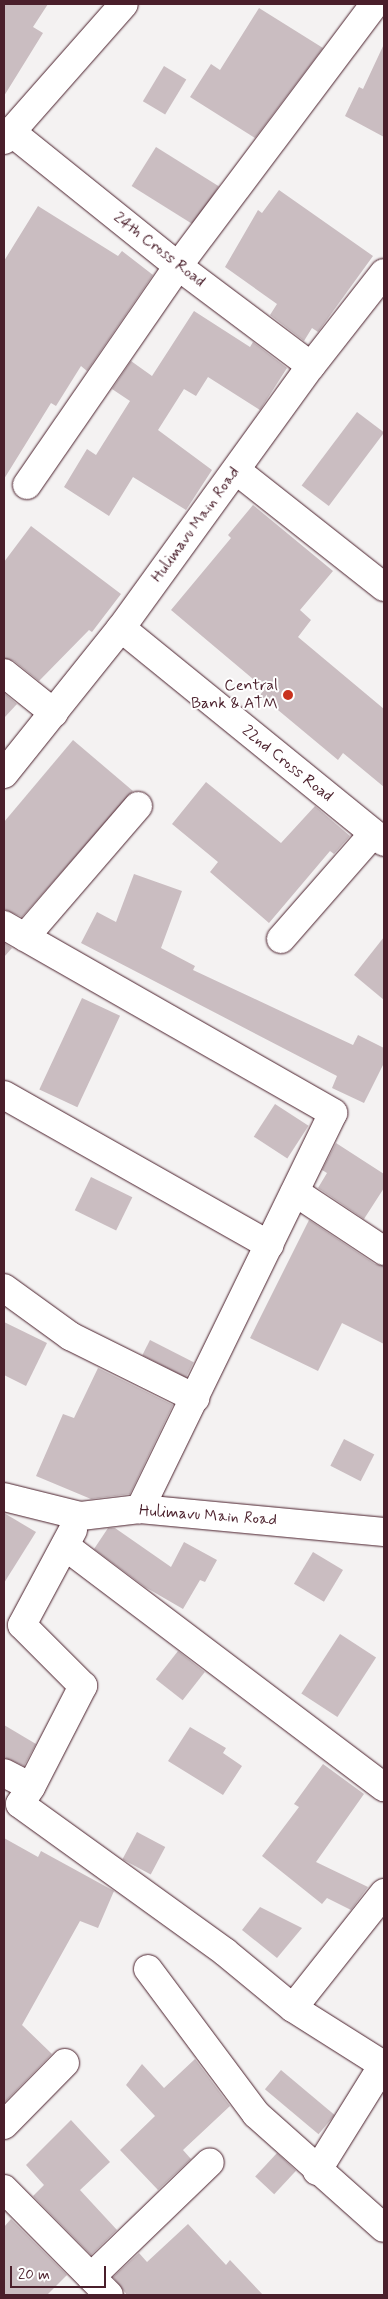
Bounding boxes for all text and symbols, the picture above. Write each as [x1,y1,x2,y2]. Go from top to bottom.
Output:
street label: 24th Cross Road [110,209,208,291]
street label: Hulimavu Main Road [148,464,244,586]
place label: Central Bank & ATM [191,676,278,714]
marker: Central Bank & ATM [282,689,294,701]
street label: 22nd Cross Road [238,721,336,807]
street label: Hulimavu Main Road [139,1502,277,1530]
scale bar [12,2256,109,2288]
text: 20 m [18,2265,50,2285]

